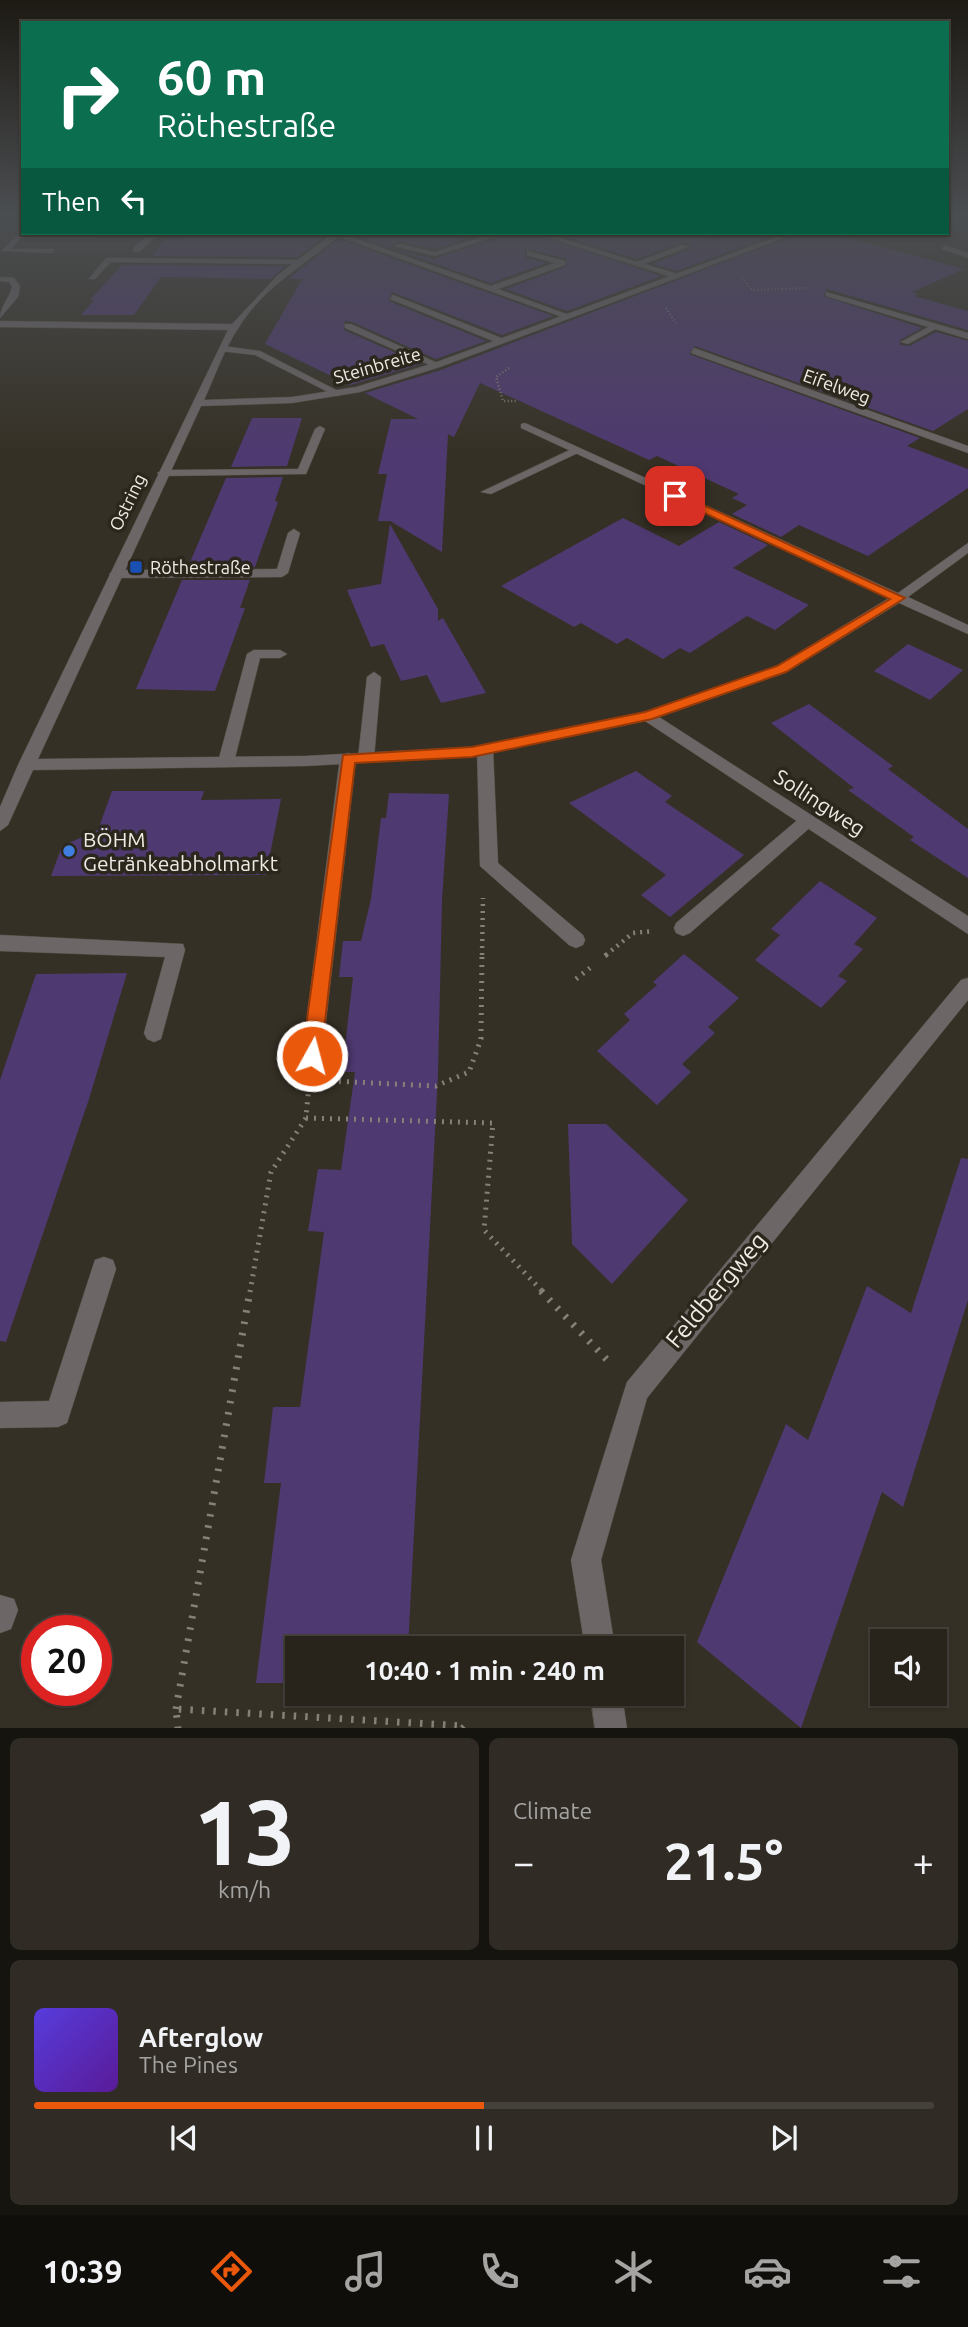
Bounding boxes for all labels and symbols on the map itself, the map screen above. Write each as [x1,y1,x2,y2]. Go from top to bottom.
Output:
street label: Steinbreite [331,343,423,387]
street label: Eifelweg [801,365,873,407]
pin [645,466,705,526]
street label: Ostring [105,470,149,534]
place label: Röthestraße [150,557,251,577]
marker: Röthestraße [128,559,144,575]
street label: Sollingweg [770,764,870,840]
place label: BÖHM Getränkeabholmarkt [83,827,278,875]
marker: BÖHM Getränkeabholmarkt [61,843,77,859]
position arrow [275,1019,349,1093]
street label: Feldbergweg [660,1227,772,1353]
speed limit sign: 20 [21,1615,112,1706]

